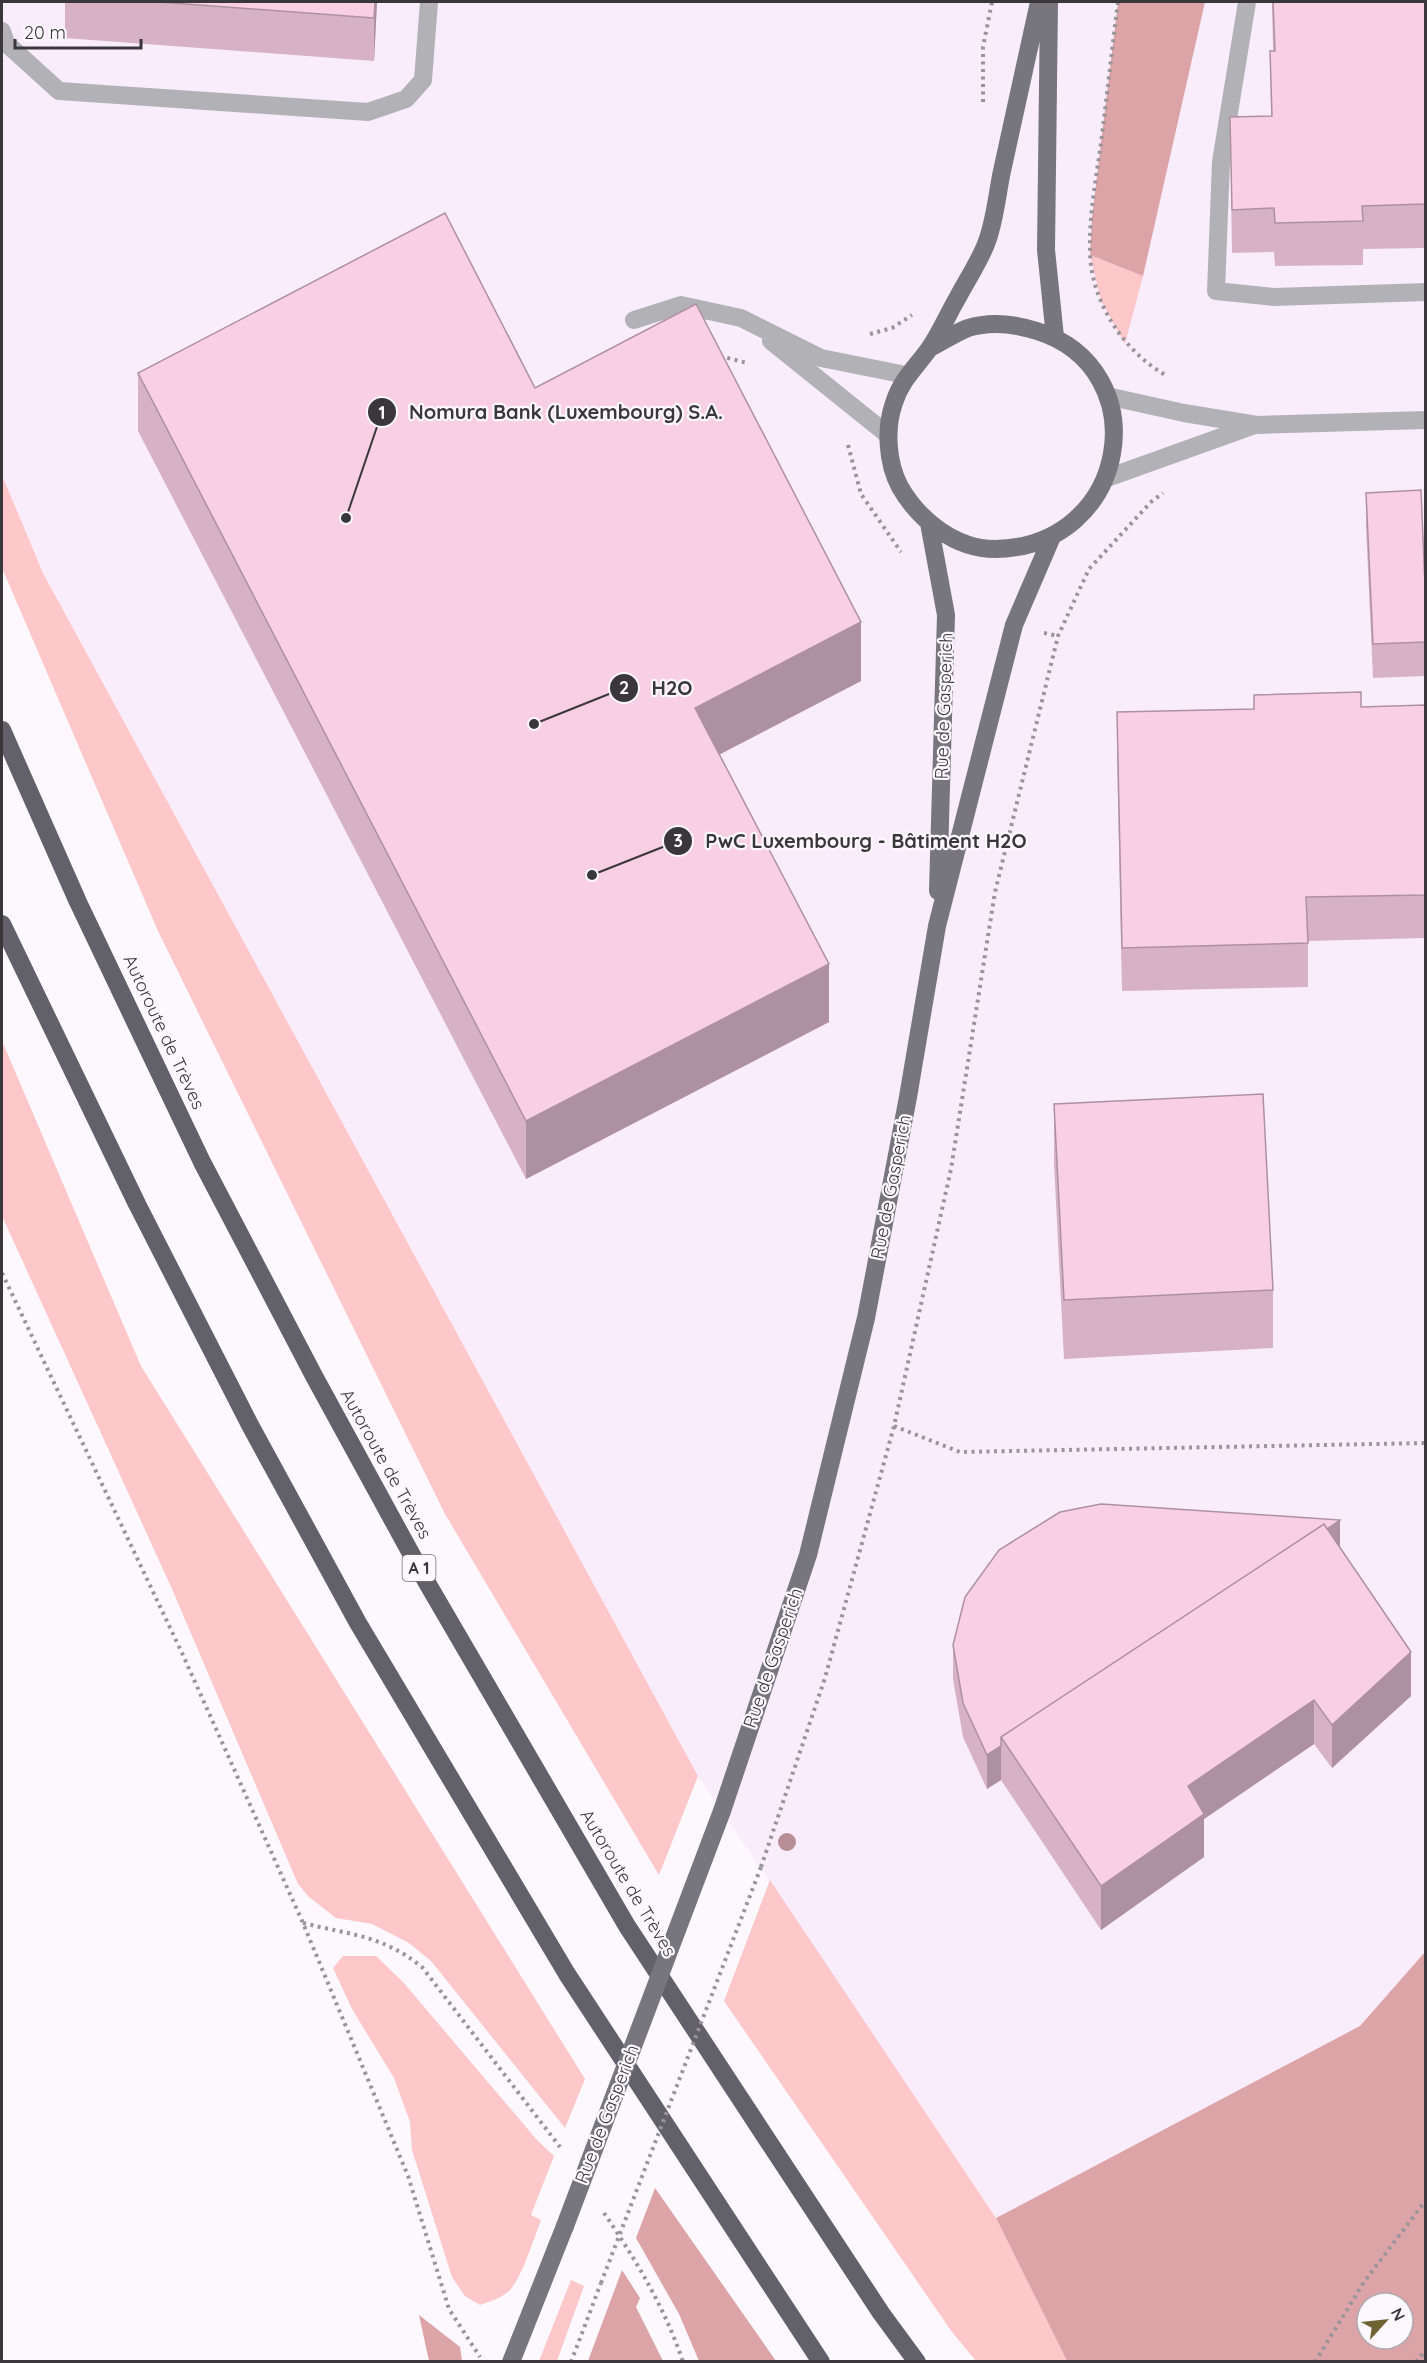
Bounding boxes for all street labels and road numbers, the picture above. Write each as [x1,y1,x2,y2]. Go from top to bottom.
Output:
street label: Rue de Gasperich [929,632,958,780]
street label: Autoroute de Trèves [119,951,210,1113]
street label: Rue de Gasperich [865,1113,916,1261]
street label: Autoroute de Trèves [336,1385,437,1543]
road number: A 1 [402,1555,436,1581]
street label: Rue de Gasperich [738,1585,807,1731]
street label: Autoroute de Trèves [575,1805,681,1961]
street label: Rue de Gasperich [570,2041,644,2186]

